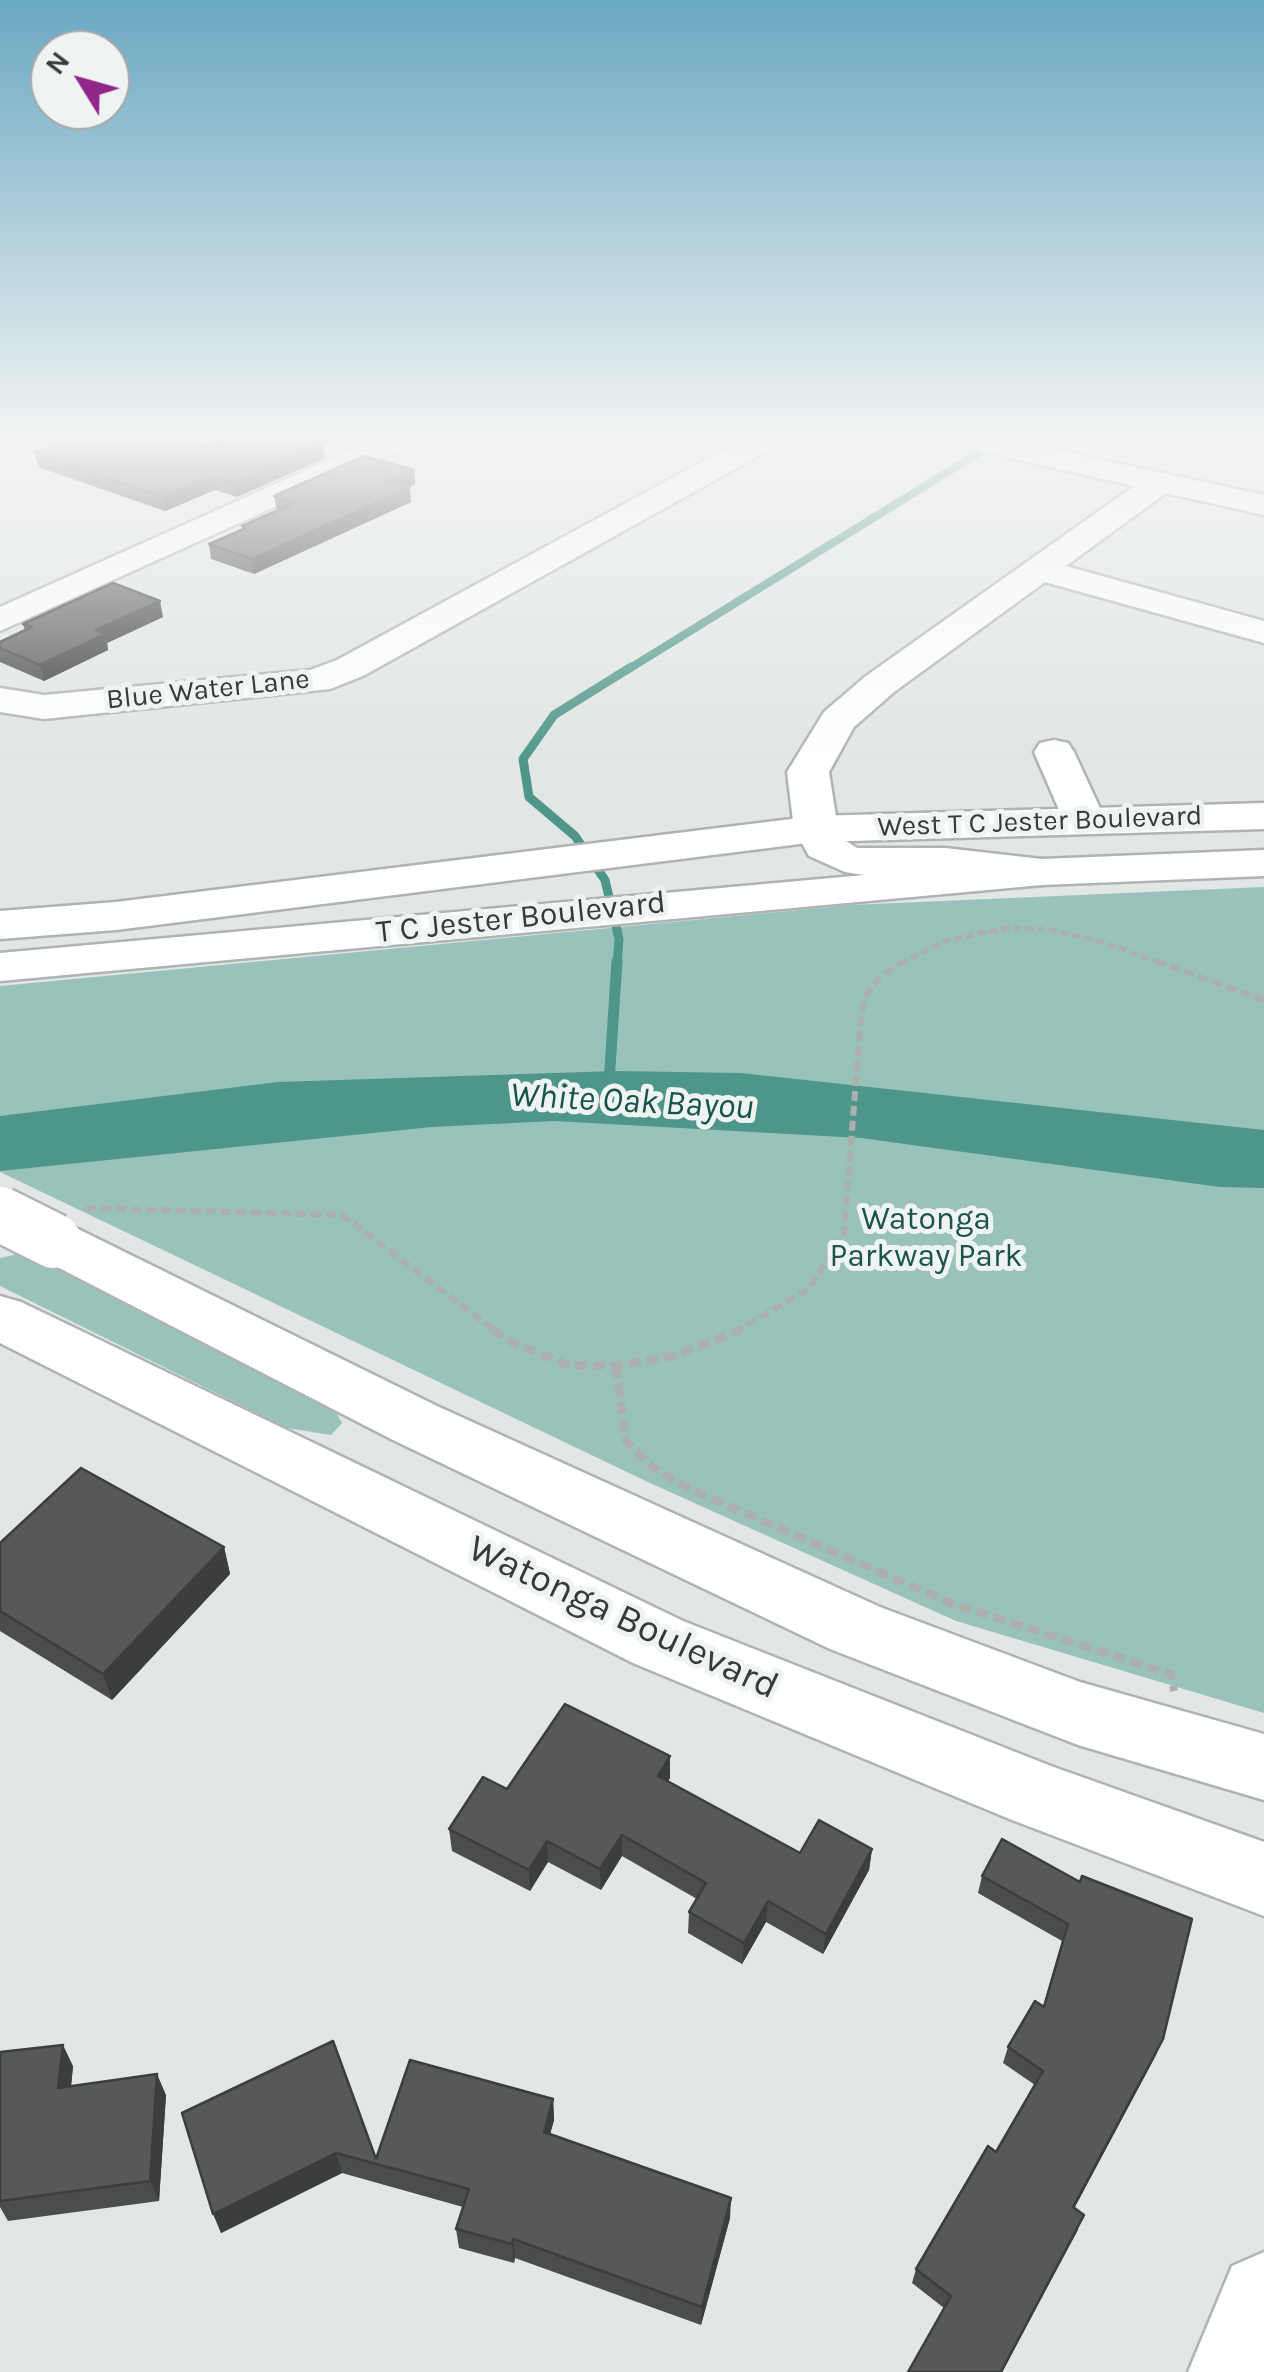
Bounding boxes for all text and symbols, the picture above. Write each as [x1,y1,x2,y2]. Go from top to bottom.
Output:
north arrow [30,30,130,130]
text: N [38,45,76,81]
street label: Blue Water Lane [105,663,311,717]
street label: West T C Jester Boulevard [877,800,1203,844]
street label: T C Jester Boulevard [374,884,668,952]
water label: White Oak Bayou [509,1075,755,1129]
park label: Watonga Parkway Park [829,1201,1023,1276]
street label: Watonga Boulevard [461,1526,785,1710]

